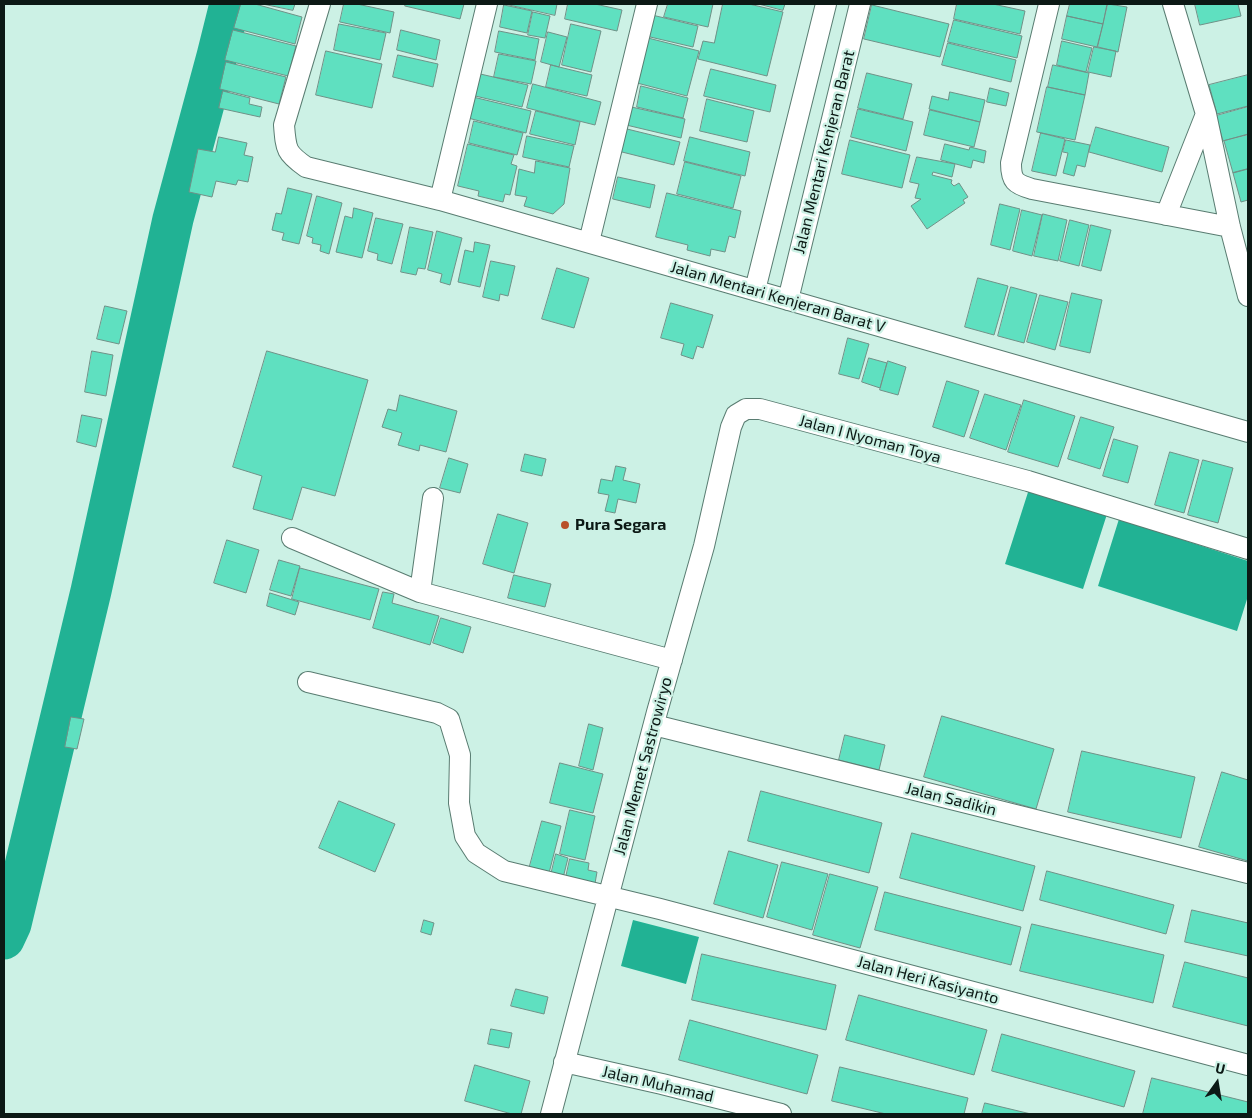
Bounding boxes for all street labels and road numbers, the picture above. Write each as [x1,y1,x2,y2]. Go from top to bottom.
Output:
street label: Jalan Mentari Kenjeran Barat [789,48,859,256]
street label: Jalan Mentari Kenjeran Barat V [668,257,888,337]
street label: Jalan I Nyoman Toya [797,411,943,467]
street label: Jalan Memet Sastrowiryo [610,675,676,857]
street label: Jalan Sadikin [904,778,998,820]
street label: Jalan Heri Kasiyanto [855,952,1001,1008]
street label: Jalan Muhamad [600,1062,716,1106]

